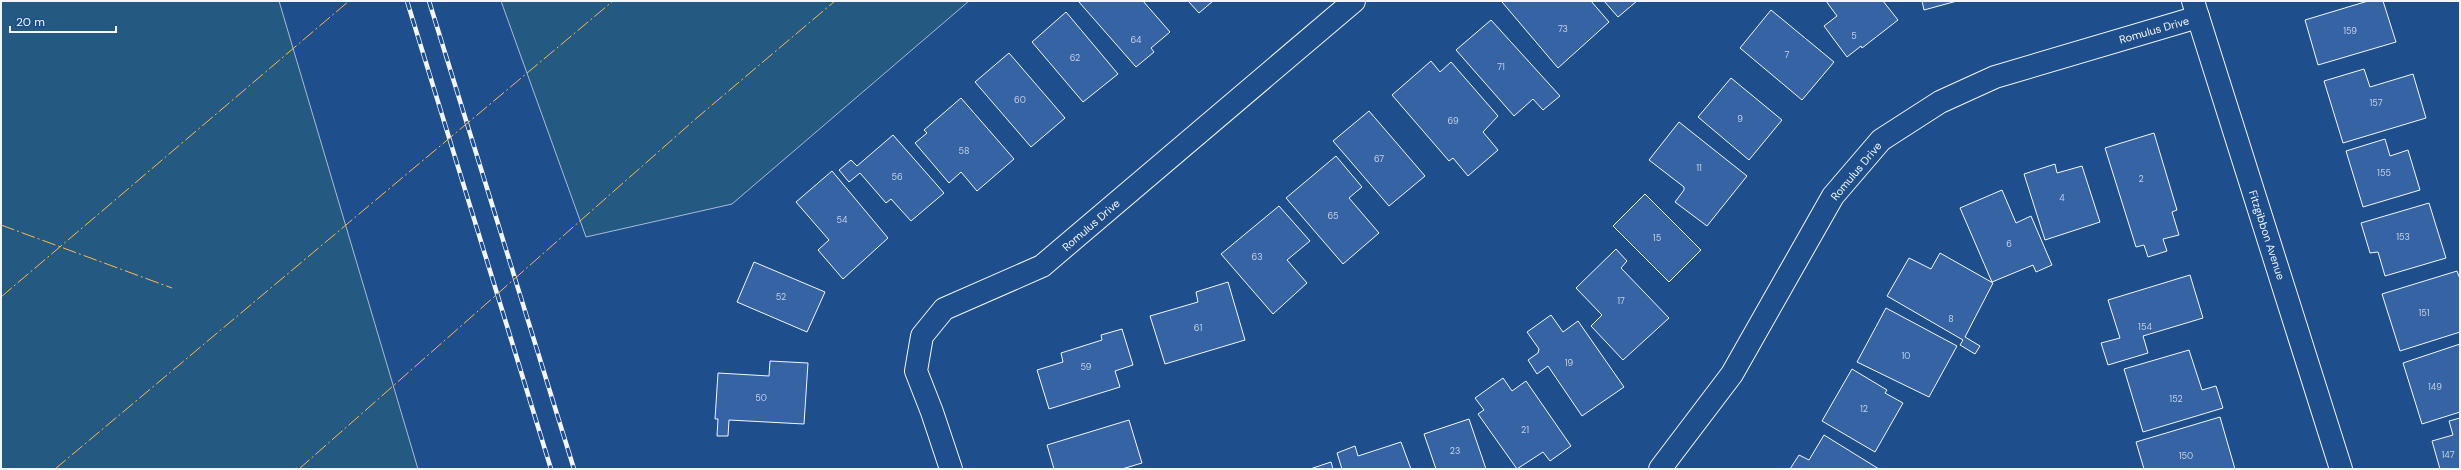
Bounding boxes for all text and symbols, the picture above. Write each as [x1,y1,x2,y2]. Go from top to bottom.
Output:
scale bar [10,8,116,34]
street label: Romulus Drive [2117,13,2191,47]
text: 20 m [16,14,45,30]
house number: 73 [1558,23,1568,35]
house number: 159 [2343,25,2357,37]
house number: 5 [1851,30,1857,42]
house number: 64 [1130,34,1142,46]
house number: 7 [1785,49,1790,61]
house number: 62 [1070,52,1080,64]
house number: 71 [1497,61,1505,73]
house number: 60 [1014,94,1026,106]
house number: 157 [2370,97,2383,109]
house number: 9 [1737,113,1743,125]
house number: 69 [1447,115,1459,127]
street label: Romulus Drive [1827,139,1885,203]
house number: 58 [959,145,969,157]
house number: 67 [1374,153,1384,165]
house number: 11 [1696,162,1702,174]
house number: 155 [2377,167,2391,179]
house number: 56 [891,171,903,183]
house number: 2 [2138,173,2144,185]
street label: Fitzgibbon Avenue [2246,188,2288,282]
house number: 4 [2059,192,2065,204]
street label: Romulus Drive [1059,196,1123,254]
house number: 65 [1328,210,1338,222]
house number: 54 [837,214,848,226]
house number: 153 [2396,231,2410,243]
house number: 15 [1653,232,1661,244]
house number: 6 [2006,238,2012,250]
house number: 63 [1252,251,1262,263]
house number: 52 [776,291,786,303]
house number: 17 [1617,295,1625,307]
house number: 151 [2418,307,2430,319]
house number: 8 [1948,313,1954,325]
house number: 154 [2138,321,2152,333]
house number: 61 [1194,322,1202,334]
house number: 10 [1902,350,1910,362]
house number: 19 [1565,357,1574,369]
house number: 59 [1081,361,1092,373]
house number: 149 [2428,381,2442,393]
house number: 50 [755,392,767,404]
house number: 152 [2169,393,2183,405]
house number: 12 [1860,403,1868,415]
house number: 21 [1521,424,1529,436]
house number: 23 [1450,445,1460,457]
house number: 147 [2441,449,2455,461]
house number: 150 [2179,450,2193,462]

